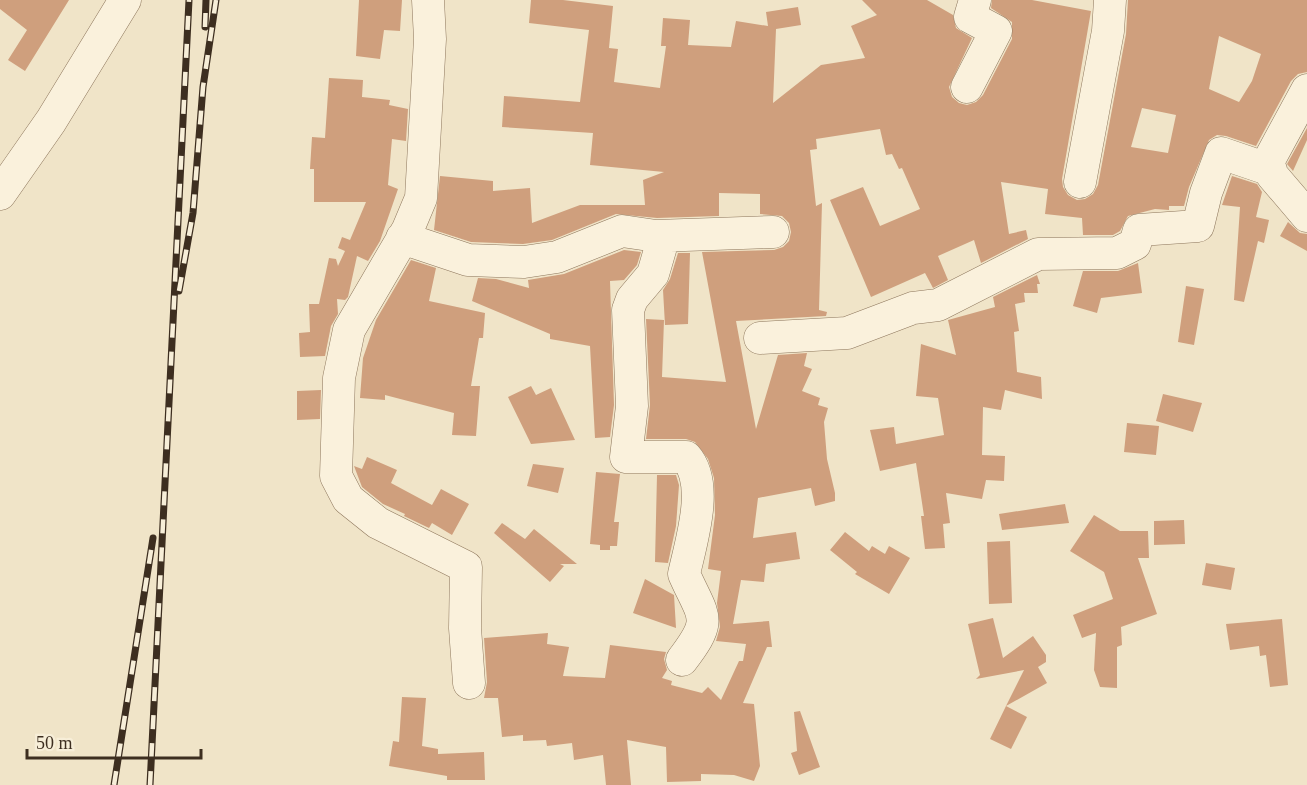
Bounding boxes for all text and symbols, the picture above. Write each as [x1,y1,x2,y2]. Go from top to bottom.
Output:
scale bar [27,722,201,760]
text: 50 m [36,733,73,753]

